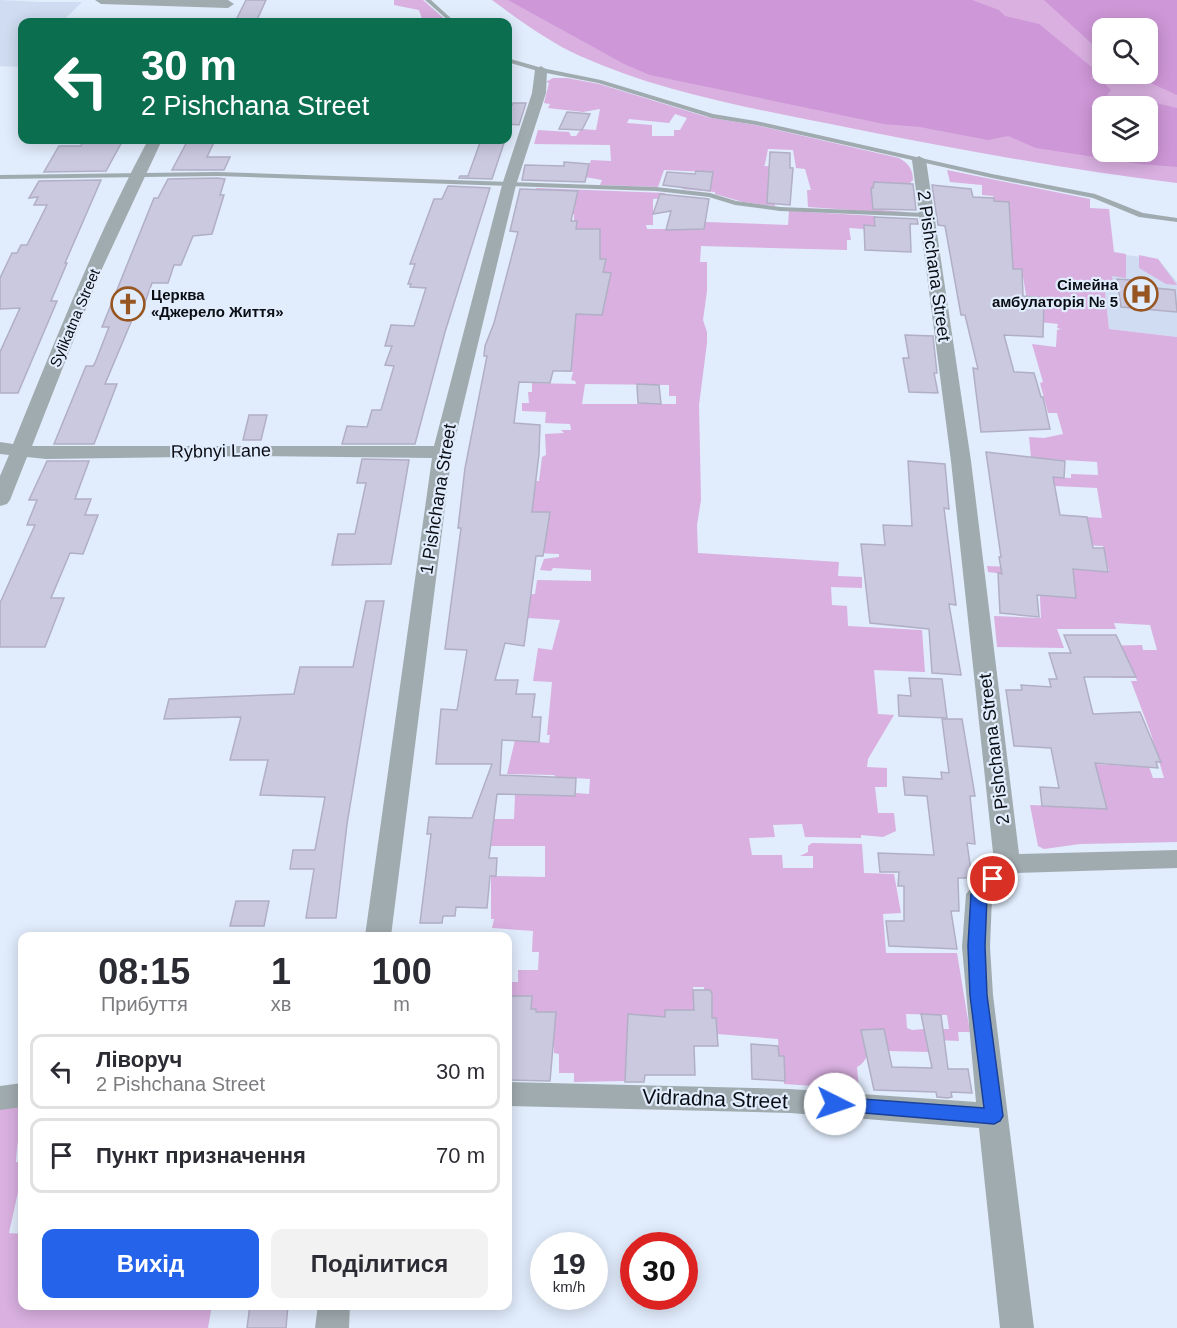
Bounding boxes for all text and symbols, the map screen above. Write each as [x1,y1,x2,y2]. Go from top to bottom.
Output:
map controls [1092,18,1158,162]
button: search [1092,18,1158,84]
icon: left [42,42,120,120]
text: 30 m [141,42,237,89]
text: 2 Pishchana Street [141,91,369,121]
button: layers [1092,96,1158,162]
street label: 2 Pishchana Street [914,189,954,343]
street label: Sylikatna Street [46,265,103,369]
place label: Сімейна амбулаторія № 5 [992,276,1119,310]
hospital icon: Сімейна амбулаторія № 5 [1123,276,1159,312]
church icon: Церква «Джерело Життя» [110,286,146,322]
place label: Церква «Джерело Життя» [151,286,284,320]
street label: 1 Pishchana Street [416,422,460,576]
street label: Rybnyi Lane [171,440,271,462]
street label: 2 Pishchana Street [975,672,1013,826]
pin [967,853,1018,904]
icon: arrive [976,862,1009,895]
text: 08:15 [98,951,190,992]
text: 1 [271,951,291,992]
text: 100 [372,951,432,992]
text: Прибуття [101,993,188,1015]
text: хв [271,993,291,1015]
text: m [393,993,410,1015]
text: Ліворуч [96,1047,182,1072]
icon: left [45,1055,78,1088]
text: 30 m [436,1059,485,1084]
position arrow [803,1072,867,1136]
text: 2 Pishchana Street [96,1073,265,1095]
street label: Vidradna Street [642,1084,788,1113]
icon: arrive [45,1139,78,1172]
text: Пункт призначення [96,1143,306,1168]
text: 70 m [436,1143,485,1168]
button: Вихід [42,1229,259,1298]
button: Поділитися [271,1229,488,1298]
speed limit sign: 30 [620,1232,698,1310]
text: 19 [552,1247,586,1280]
text: km/h [553,1278,585,1295]

